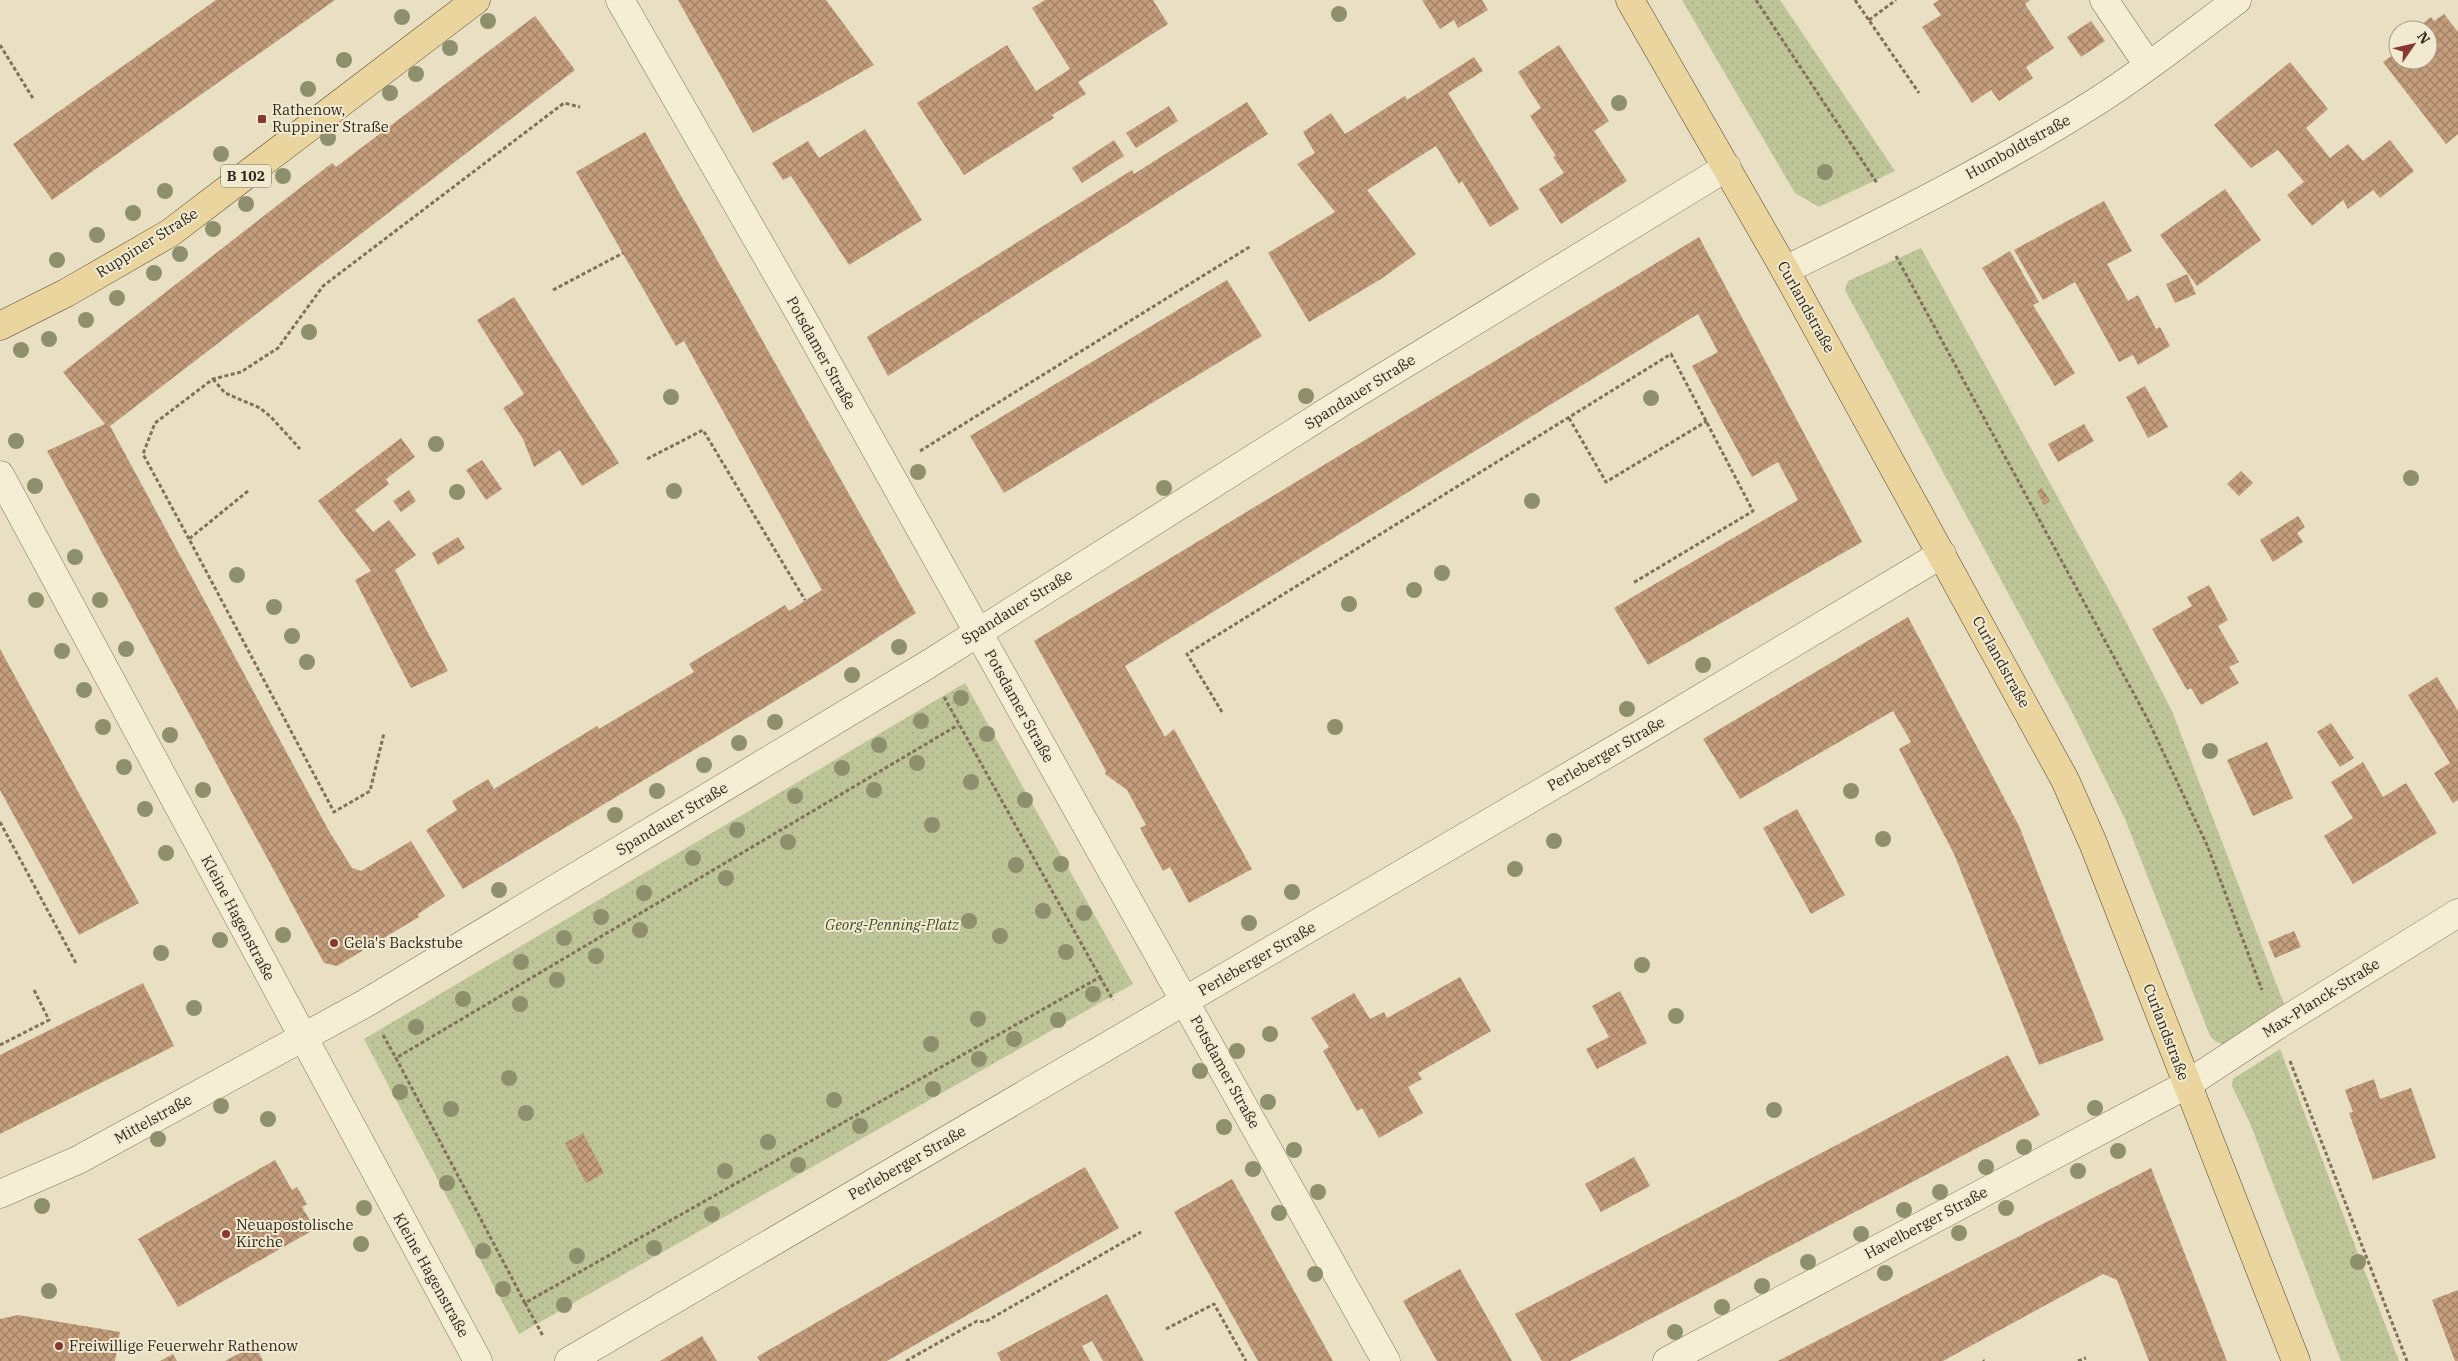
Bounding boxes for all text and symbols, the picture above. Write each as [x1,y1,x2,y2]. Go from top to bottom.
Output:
north arrow [2388,20,2438,70]
text: N [2413,28,2434,47]
place label: Rathenow, Ruppiner Straße [272,100,389,136]
street label: Humboldtstraße [1962,110,2073,183]
marker: Rathenow, Ruppiner Straße [256,113,268,125]
road number: B 102 [221,165,271,188]
street label: Ruppiner Straße [92,204,201,282]
street label: Curlandstraße [1773,258,1839,356]
street label: Potsdamer Straße [782,293,860,413]
street label: Spandauer Straße [1301,350,1419,433]
street label: Spandauer Straße [958,565,1076,648]
street label: Curlandstraße [1968,613,2034,711]
street label: Potsdamer Straße [980,646,1058,766]
street label: Perleberger Straße [1543,712,1668,795]
street label: Spandauer Straße [612,778,731,859]
street label: Kleine Hagenstraße [197,852,280,984]
park label: Georg-Penning-Platz [825,915,959,934]
street label: Perleberger Straße [1194,917,1319,1000]
place label: Gela's Backstube [344,933,463,952]
marker: Gela's Backstube [328,937,340,949]
street label: Max-Planck-Straße [2259,954,2383,1041]
street label: Curlandstraße [2139,981,2194,1083]
street label: Potsdamer Straße [1186,1012,1264,1132]
street label: Mittelstraße [111,1089,195,1148]
street label: Perleberger Straße [844,1121,969,1204]
street label: Havelberger Straße [1861,1182,1991,1263]
street label: Kleine Hagenstraße [389,1209,474,1340]
place label: Neuapostolische Kirche [236,1215,354,1251]
marker: Neuapostolische Kirche [220,1228,232,1240]
place label: Freiwillige Feuerwehr Rathenow [69,1336,298,1355]
marker: Freiwillige Feuerwehr Rathenow [53,1340,65,1352]

